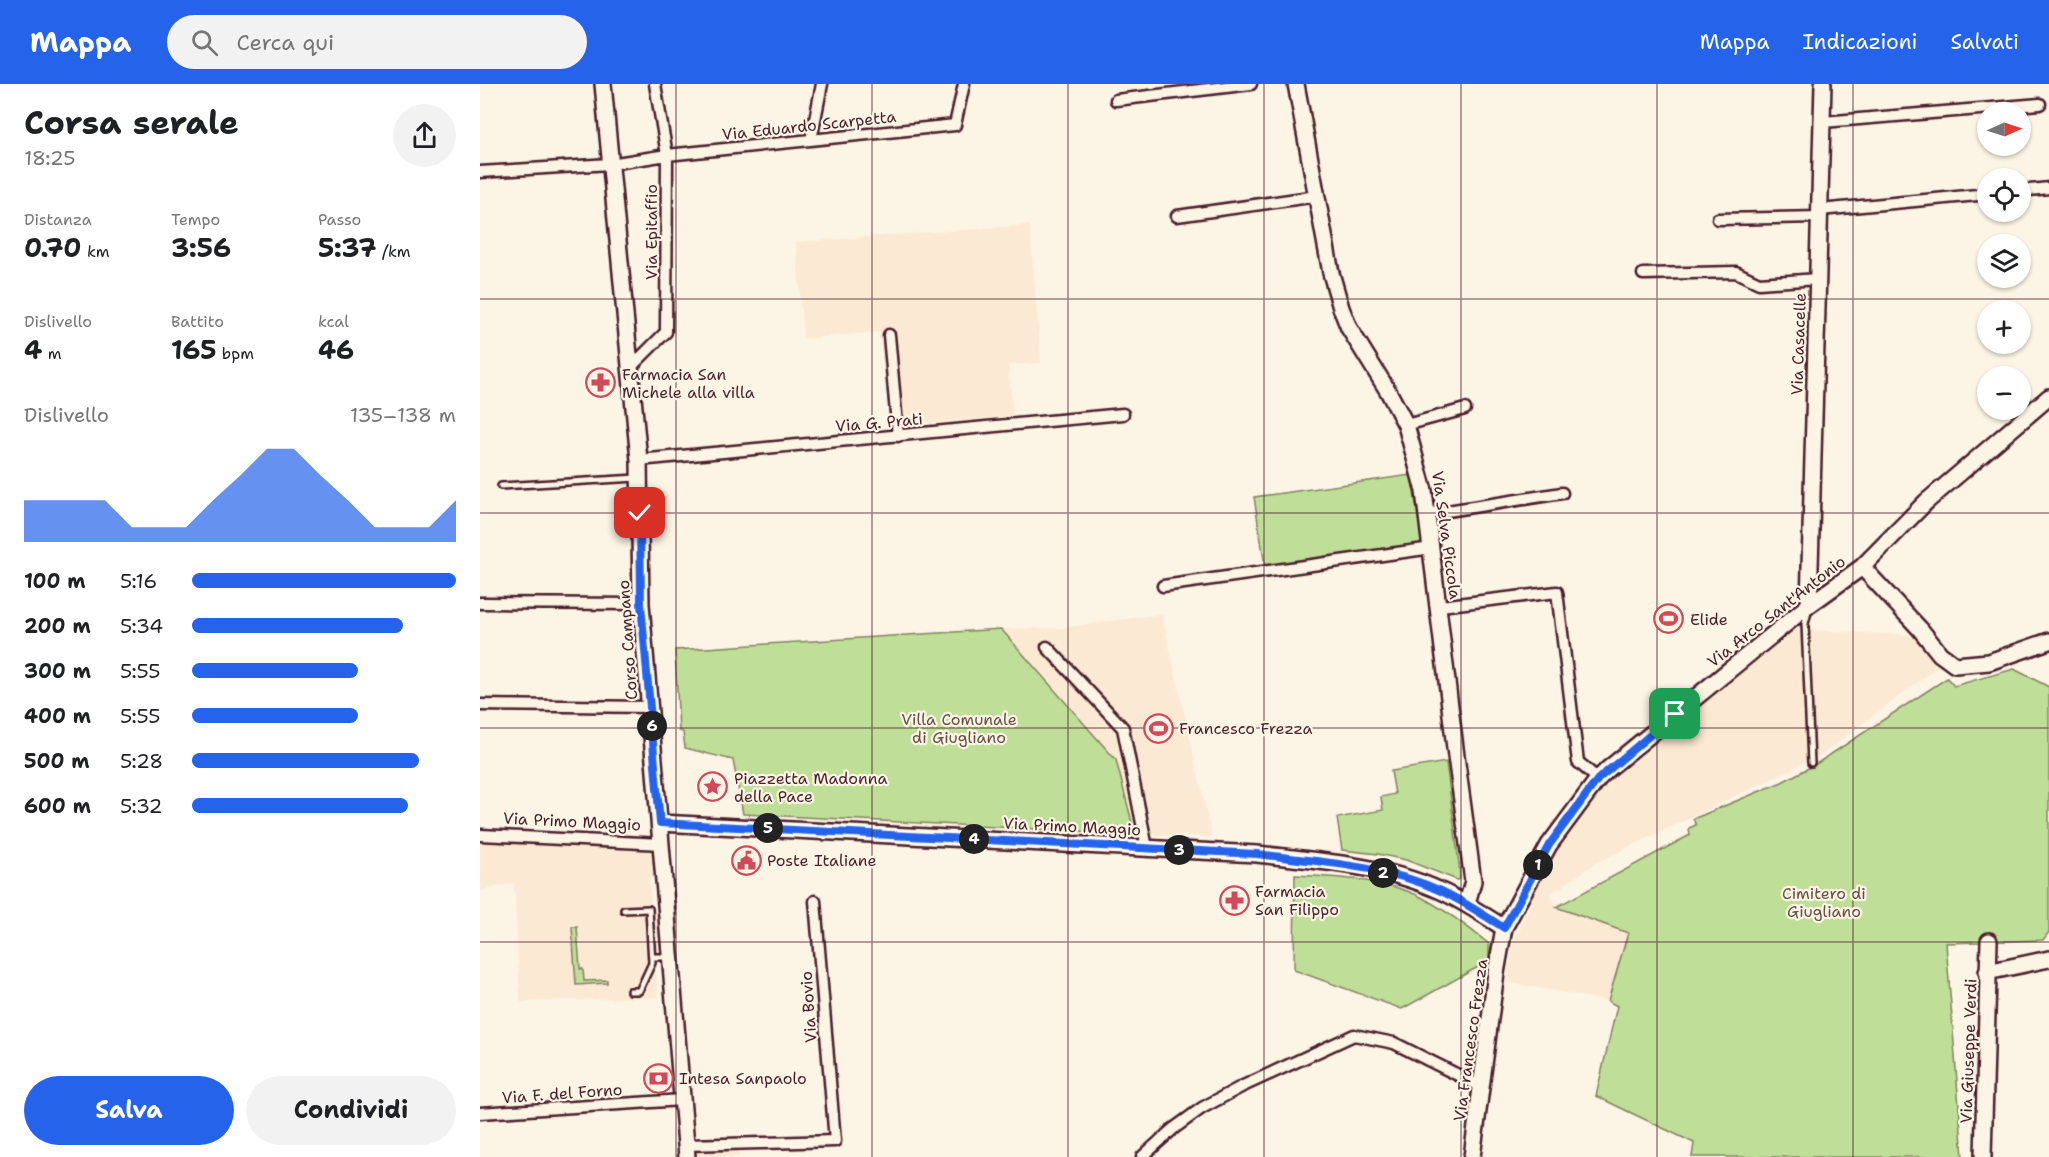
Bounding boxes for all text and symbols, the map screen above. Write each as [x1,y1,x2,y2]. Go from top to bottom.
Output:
search box [167,15,587,69]
text: Mappa [30,23,131,61]
icon: search [188,26,221,59]
text: Cerca qui [236,28,334,57]
text: Mappa [1700,28,1770,56]
text: Indicazioni [1803,28,1917,56]
text: Salvati [1950,28,2019,56]
text: Corsa serale [24,100,239,145]
north arrow [1977,102,2031,156]
map controls [1977,102,2031,420]
button: share [393,104,456,167]
street label: Via Eduardo Scarpetta [721,106,897,145]
text: 18:25 [24,145,76,171]
button: locate [1977,168,2031,222]
street label: Via Epitaffio [641,184,662,280]
text: Distanza [24,209,92,230]
text: Tempo [171,209,220,230]
text: Passo [318,209,361,230]
text: 0.70 [24,230,81,265]
text: 3:56 [171,230,231,265]
text: 5:37 [318,230,377,265]
button: layers [1977,234,2031,288]
text: km [81,241,110,262]
text: /km [377,241,411,262]
street label: Via Casacelle [1786,292,1811,396]
button: + [1977,300,2031,354]
text: Dislivello [24,311,92,332]
text: Battito [171,311,224,332]
text: kcal [318,311,349,332]
text: 4 [24,332,42,367]
text: 165 [171,332,216,367]
text: 46 [318,332,354,367]
text: m [42,343,61,364]
text: bpm [216,343,254,364]
place label: Farmacia San Michele alla villa [622,364,755,403]
button: − [1977,366,2031,420]
pharmacy icon: Farmacia San Michele alla villa [585,367,617,399]
text: Dislivello [24,402,109,428]
text: 135–138 m [350,402,456,428]
street label: Via G. Prati [834,408,924,437]
street label: Via Selva Piccola [1427,469,1466,601]
pin [614,487,665,538]
icon: check [623,496,656,529]
street label: Via Arco Sant'Antonio [1703,551,1850,672]
text: 100 m [24,568,86,594]
text: 5:16 [120,568,157,594]
street label: Corso Campano [613,579,642,701]
sports icon: Elide [1653,603,1685,635]
place label: Elide [1690,609,1728,630]
text: 200 m [24,613,91,639]
text: 5:34 [120,613,163,639]
text: 300 m [24,658,91,684]
text: 5:55 [120,658,160,684]
pin [1649,688,1700,739]
icon: arrive [1658,697,1691,730]
text: 400 m [24,703,91,729]
text: 5:55 [120,703,160,729]
park label: Villa Comunale di Giugliano [901,709,1017,748]
pin: 6 [637,711,667,741]
sports icon: Francesco Frezza [1142,712,1174,744]
text: 6 [646,715,658,736]
place label: Francesco Frezza [1179,718,1313,739]
text: 500 m [24,748,90,774]
text: 5:28 [120,748,163,774]
place label: Piazzetta Madonna della Pace [734,768,887,807]
place icon: Piazzetta Madonna della Pace [697,771,729,803]
text: 600 m [24,793,91,819]
text: 5:32 [120,793,163,819]
street label: Via Primo Maggio [502,807,641,836]
street label: Via Primo Maggio [1002,812,1141,841]
pin: 5 [753,813,783,843]
text: 5 [763,817,773,838]
pin: 4 [959,824,989,854]
text: 4 [968,828,980,849]
pin: 3 [1164,835,1194,865]
text: 3 [1173,839,1185,860]
public building icon: Poste Italiane [730,844,762,876]
place label: Poste Italiane [767,850,877,871]
pin: 1 [1523,850,1553,880]
text: 1 [1534,854,1542,875]
pin: 2 [1368,858,1398,888]
text: 2 [1377,862,1389,883]
place label: Farmacia San Filippo [1255,881,1339,920]
park label: Cimitero di Giugliano [1782,883,1866,922]
pharmacy icon: Farmacia San Filippo [1218,884,1250,916]
street label: Via Francesco Frezza [1449,957,1492,1123]
street label: Via Bovio [796,970,821,1044]
street label: Via Giuseppe Verdi [1955,978,1982,1124]
bank icon: Intesa Sanpaolo [642,1062,674,1094]
place label: Intesa Sanpaolo [679,1068,807,1089]
button: Salva [24,1076,234,1145]
button: Condividi [246,1076,456,1145]
street label: Via F. del Forno [501,1079,623,1108]

